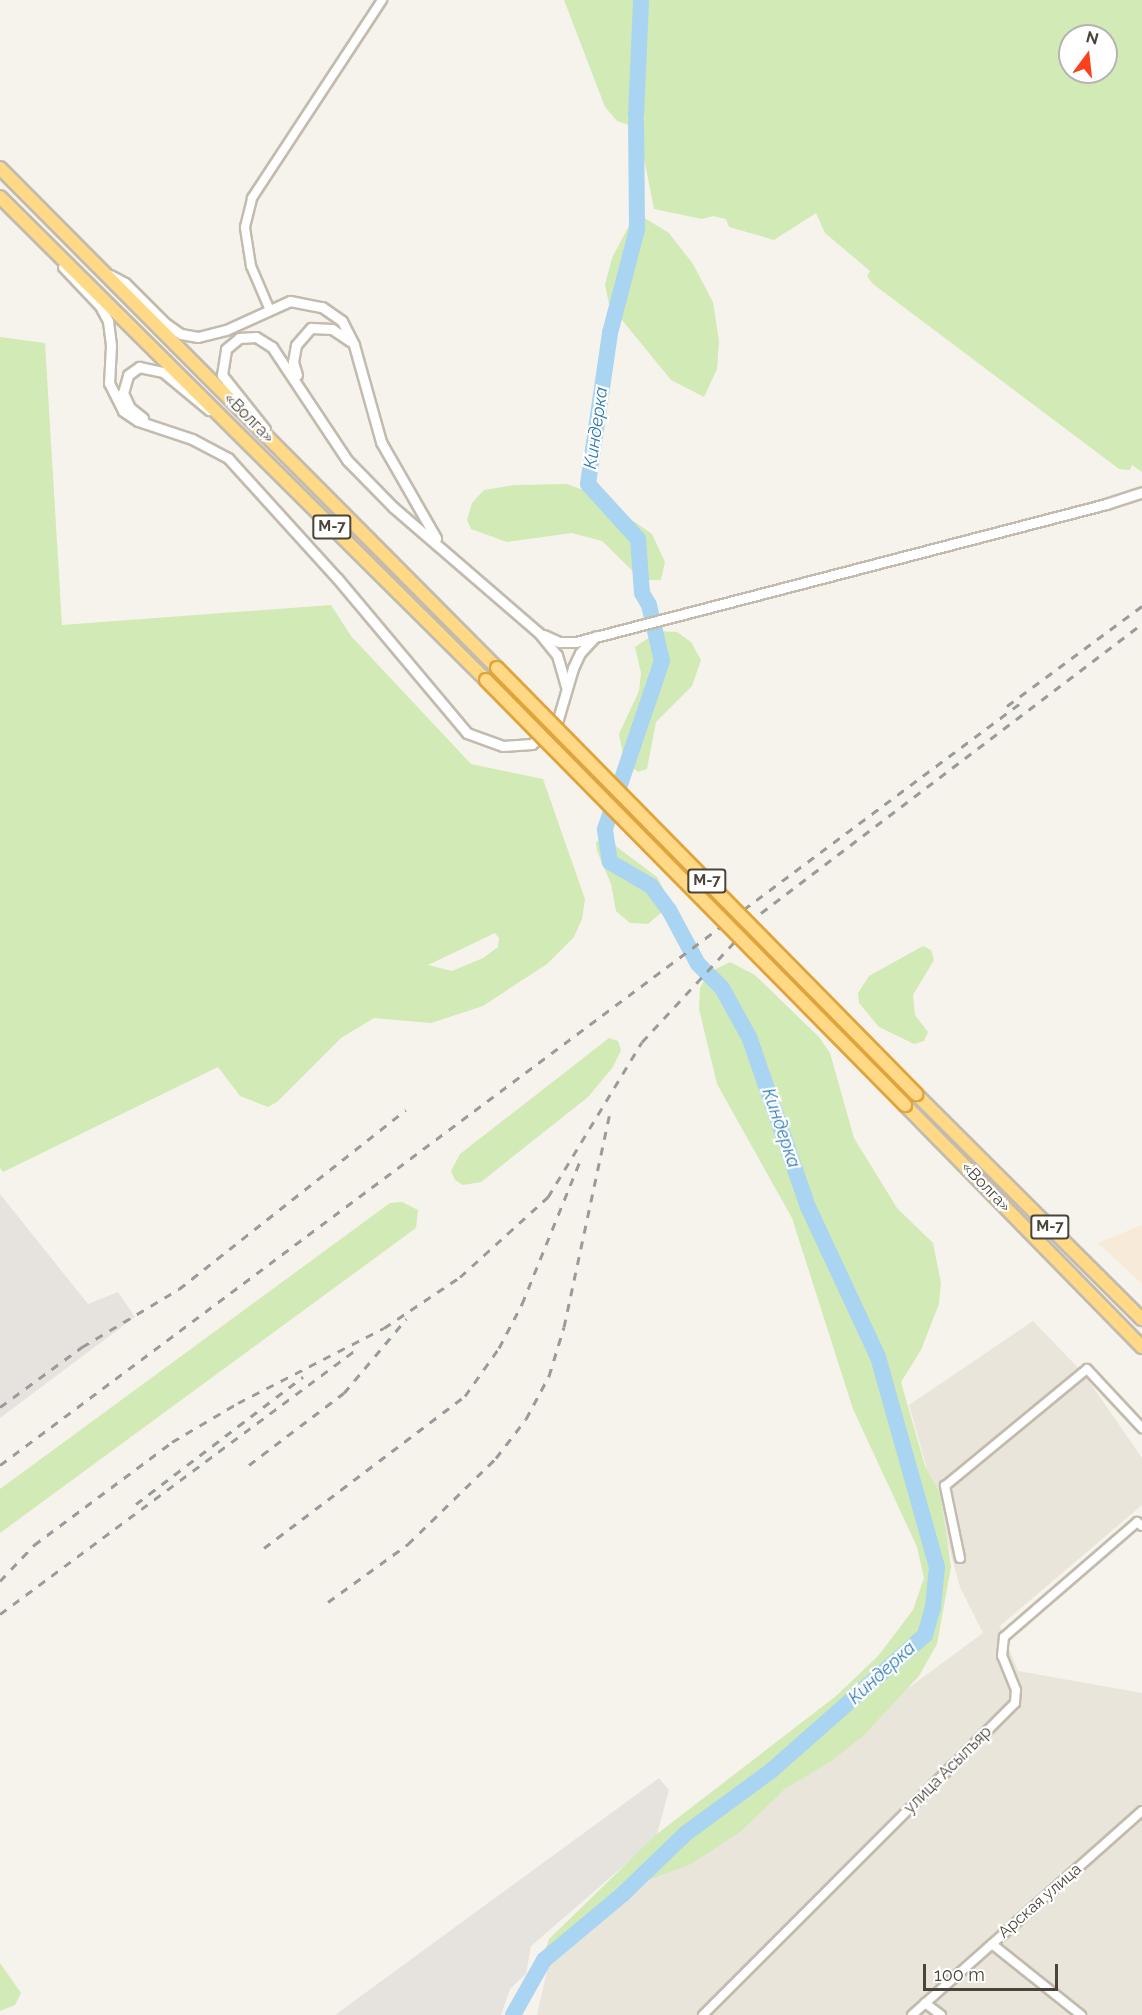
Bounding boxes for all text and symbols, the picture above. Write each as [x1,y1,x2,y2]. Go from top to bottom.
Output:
north arrow [1058,24,1118,84]
text: N [1084,27,1101,49]
water label: Киндерка [580,385,612,471]
street label: «Волга» [220,389,278,447]
road number: М-7 [311,515,353,539]
road number: М-7 [686,869,728,893]
water label: Киндерка [757,1085,805,1171]
street label: «Волга» [957,1158,1015,1216]
road number: М-7 [1029,1215,1071,1239]
water label: Киндерка [844,1637,920,1709]
street label: улица Асылъяр [900,1722,996,1818]
street label: Арская улица [994,1860,1086,1942]
scale bar [926,1952,1061,1990]
text: 100 m [934,1964,985,1985]

